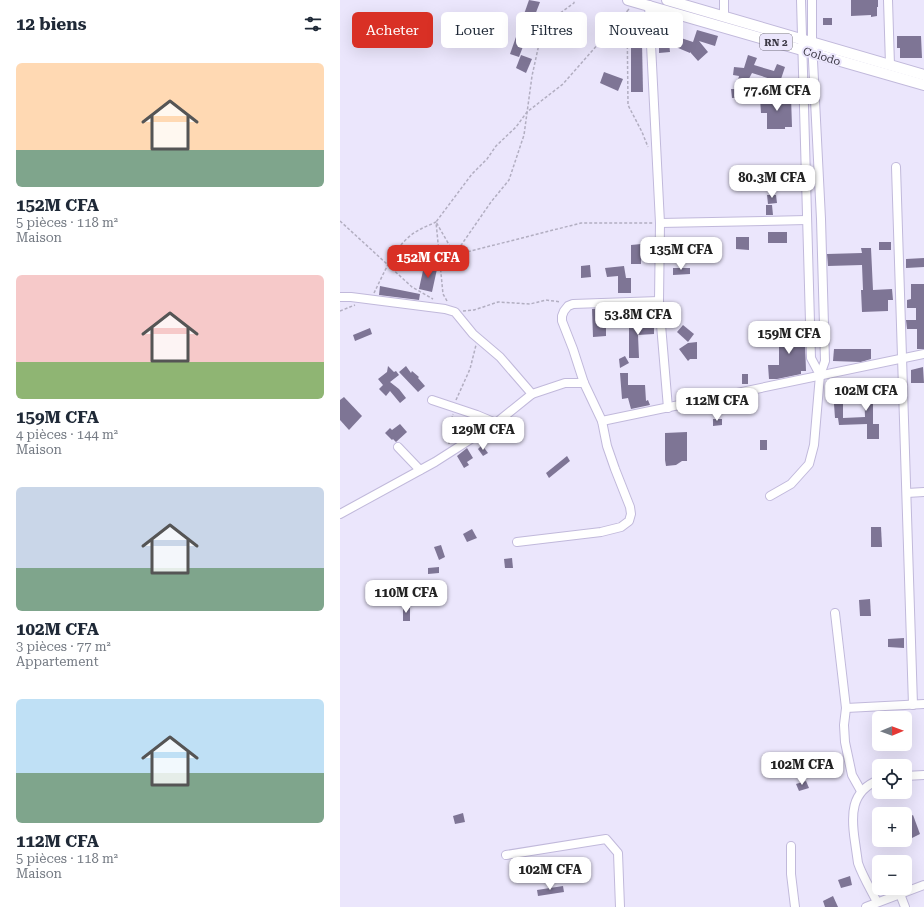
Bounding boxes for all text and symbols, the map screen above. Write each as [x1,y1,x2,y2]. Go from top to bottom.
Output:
chip: Acheter [352,12,433,48]
chip: Louer [441,12,508,48]
chip: Filtres [516,12,587,48]
chip: Nouveau [595,12,683,48]
icon: filters [302,13,324,35]
text: 12 biens [16,14,87,34]
road number: RN 2 [760,34,792,50]
street label: Colodo [801,45,842,68]
pin: 77.6M CFA [731,78,823,112]
text: 77.6M CFA [743,83,811,98]
icon: home [134,89,206,161]
pin: 80.3M CFA [726,165,818,199]
text: 80.3M CFA [738,170,806,185]
text: 152M CFA [16,195,99,215]
text: 5 pièces · 118 m² [16,215,118,230]
text: Maison [16,230,62,245]
pin: 135M CFA [640,237,722,271]
text: 135M CFA [649,242,713,257]
pin: 152M CFA [387,245,469,279]
text: 152M CFA [396,250,460,265]
icon: home [134,301,206,373]
pin: 53.8M CFA [592,302,684,336]
text: 53.8M CFA [604,307,672,322]
pin: 159M CFA [748,321,830,355]
text: 159M CFA [757,326,821,341]
pin: 102M CFA [825,378,907,412]
text: 102M CFA [834,383,898,398]
pin: 112M CFA [676,388,758,422]
text: 112M CFA [685,393,749,408]
text: 159M CFA [16,407,99,427]
pin: 129M CFA [442,417,524,451]
text: 129M CFA [451,422,515,437]
text: 4 pièces · 144 m² [16,427,118,442]
text: Maison [16,442,62,457]
icon: home [134,513,206,585]
pin: 110M CFA [365,580,447,614]
text: 110M CFA [374,585,438,600]
text: 102M CFA [16,619,99,639]
text: 3 pièces · 77 m² [16,639,111,654]
text: Appartement [16,654,99,669]
north arrow [872,711,912,751]
map controls [872,711,912,895]
icon: home [134,725,206,797]
pin: 102M CFA [761,752,843,786]
text: 102M CFA [770,757,834,772]
button: locate [872,759,912,799]
button: + [872,807,912,847]
text: 112M CFA [16,831,99,851]
text: 5 pièces · 118 m² [16,851,118,866]
button: − [872,855,912,895]
pin: 102M CFA [509,857,591,891]
text: 102M CFA [518,862,582,877]
text: Maison [16,866,62,881]

